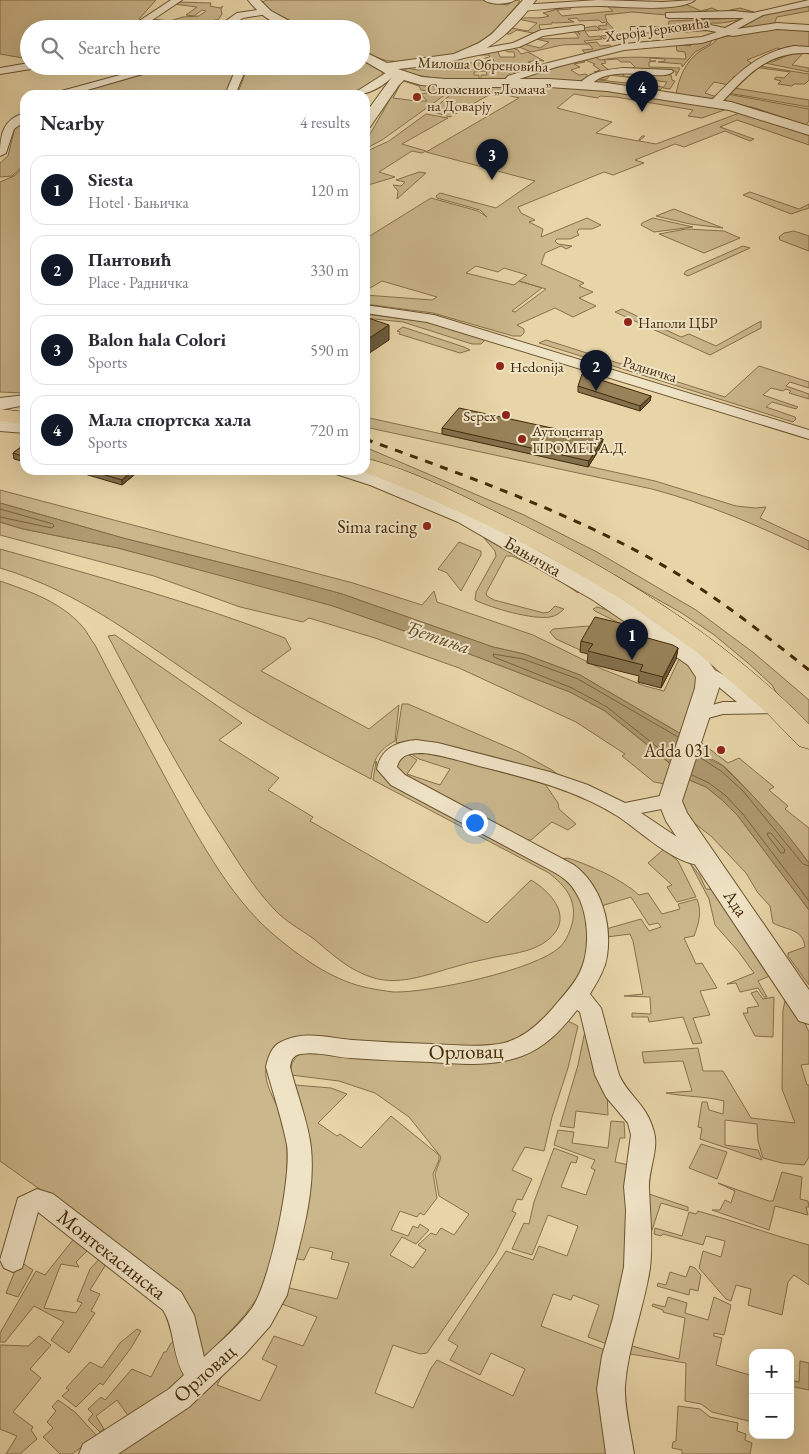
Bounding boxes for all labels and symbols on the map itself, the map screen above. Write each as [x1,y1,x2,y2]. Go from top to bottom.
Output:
street label: Хероја Јерковића [603,12,710,46]
street label: Милоша Обреновића [417,52,549,76]
pin: 4 [626,71,658,112]
place label: Споменик „Ломача” на Доварју [427,79,551,115]
marker: Споменик „Ломача” на Доварју [411,91,423,103]
pin: 3 [476,139,508,180]
place label: Наполи ЦБР [638,313,718,332]
marker: Наполи ЦБР [622,316,634,328]
pin: 2 [580,350,612,391]
street label: Радничка [621,352,679,386]
place label: Hedonija [510,357,564,376]
marker: Hedonija [494,360,506,372]
place label: Sepex [463,406,497,425]
marker: Sepex [500,409,512,421]
place label: Аутоцентар ПРОМЕТ А.Д. [531,421,627,457]
marker: Аутоцентар ПРОМЕТ А.Д. [516,433,528,445]
place label: Sima racing [337,515,417,538]
marker: Sima racing [421,520,433,532]
street label: Бањичка [500,531,566,582]
water label: Ђетиња [403,614,473,660]
pin: 1 [616,619,648,660]
place label: Adda 031 [643,739,711,762]
marker: Adda 031 [715,744,727,756]
your location [462,810,488,836]
street label: Ада [718,884,754,922]
street label: Орловац [428,1037,504,1065]
street label: Монтекасинска [52,1203,173,1305]
street label: Орловац [167,1338,241,1408]

